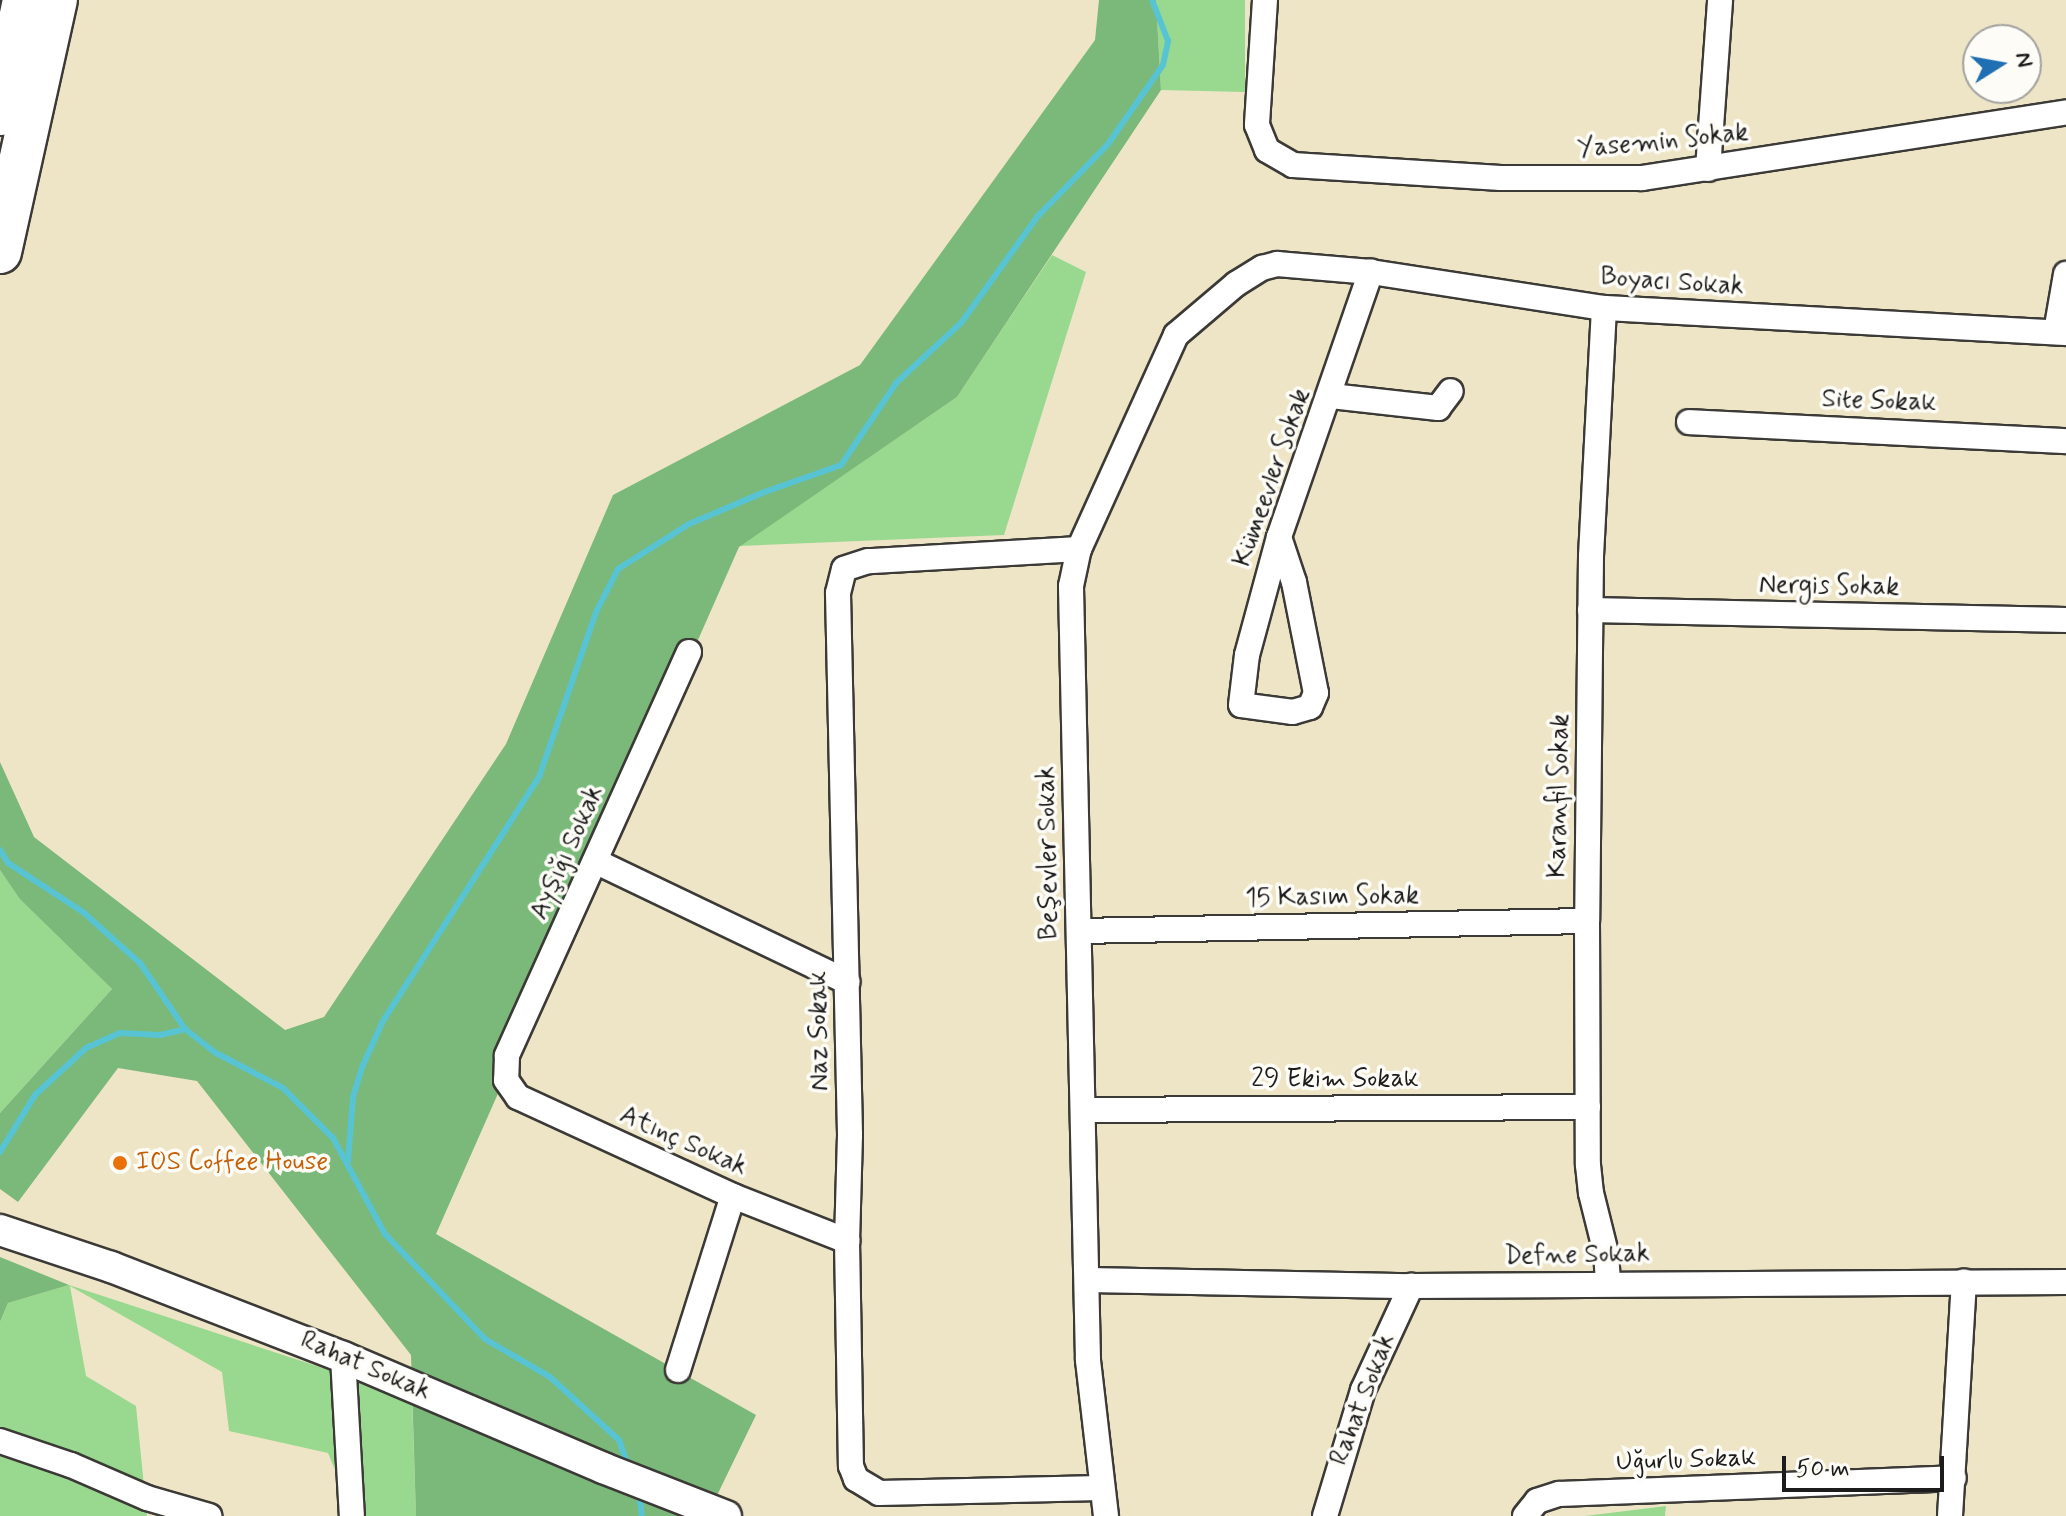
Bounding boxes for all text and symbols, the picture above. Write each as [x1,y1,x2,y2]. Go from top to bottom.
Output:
north arrow [1962,24,2042,104]
text: N [2008,50,2039,70]
street label: Yasemin Sokak [1575,117,1751,167]
street label: Boyacı Sokak [1599,262,1745,304]
street label: Kümeevler Sokak [1227,383,1319,573]
street label: Site Sokak [1821,384,1937,420]
street label: Nergis Sokak [1757,570,1901,604]
street label: Karanfil Sokak [1543,712,1577,880]
street label: Beşevler Sokak [1032,766,1066,940]
street label: Ayşığı Sokak [525,781,611,925]
street label: 15 Kasım Sokak [1244,881,1420,915]
street label: Naz Sokak [803,972,837,1090]
street label: 29 Ekim Sokak [1251,1064,1419,1096]
street label: Atınç Sokak [615,1100,751,1184]
place label: IOS Coffee House [136,1147,332,1179]
marker: IOS Coffee House [111,1154,129,1172]
street label: Defne Sokak [1504,1239,1650,1273]
street label: Rahat Sokak [295,1326,435,1408]
street label: Rahat Sokak [1325,1330,1403,1470]
scale bar [1786,1440,1948,1490]
street label: Uğurlu Sokak [1616,1443,1756,1479]
text: 50 m [1796,1454,1850,1485]

